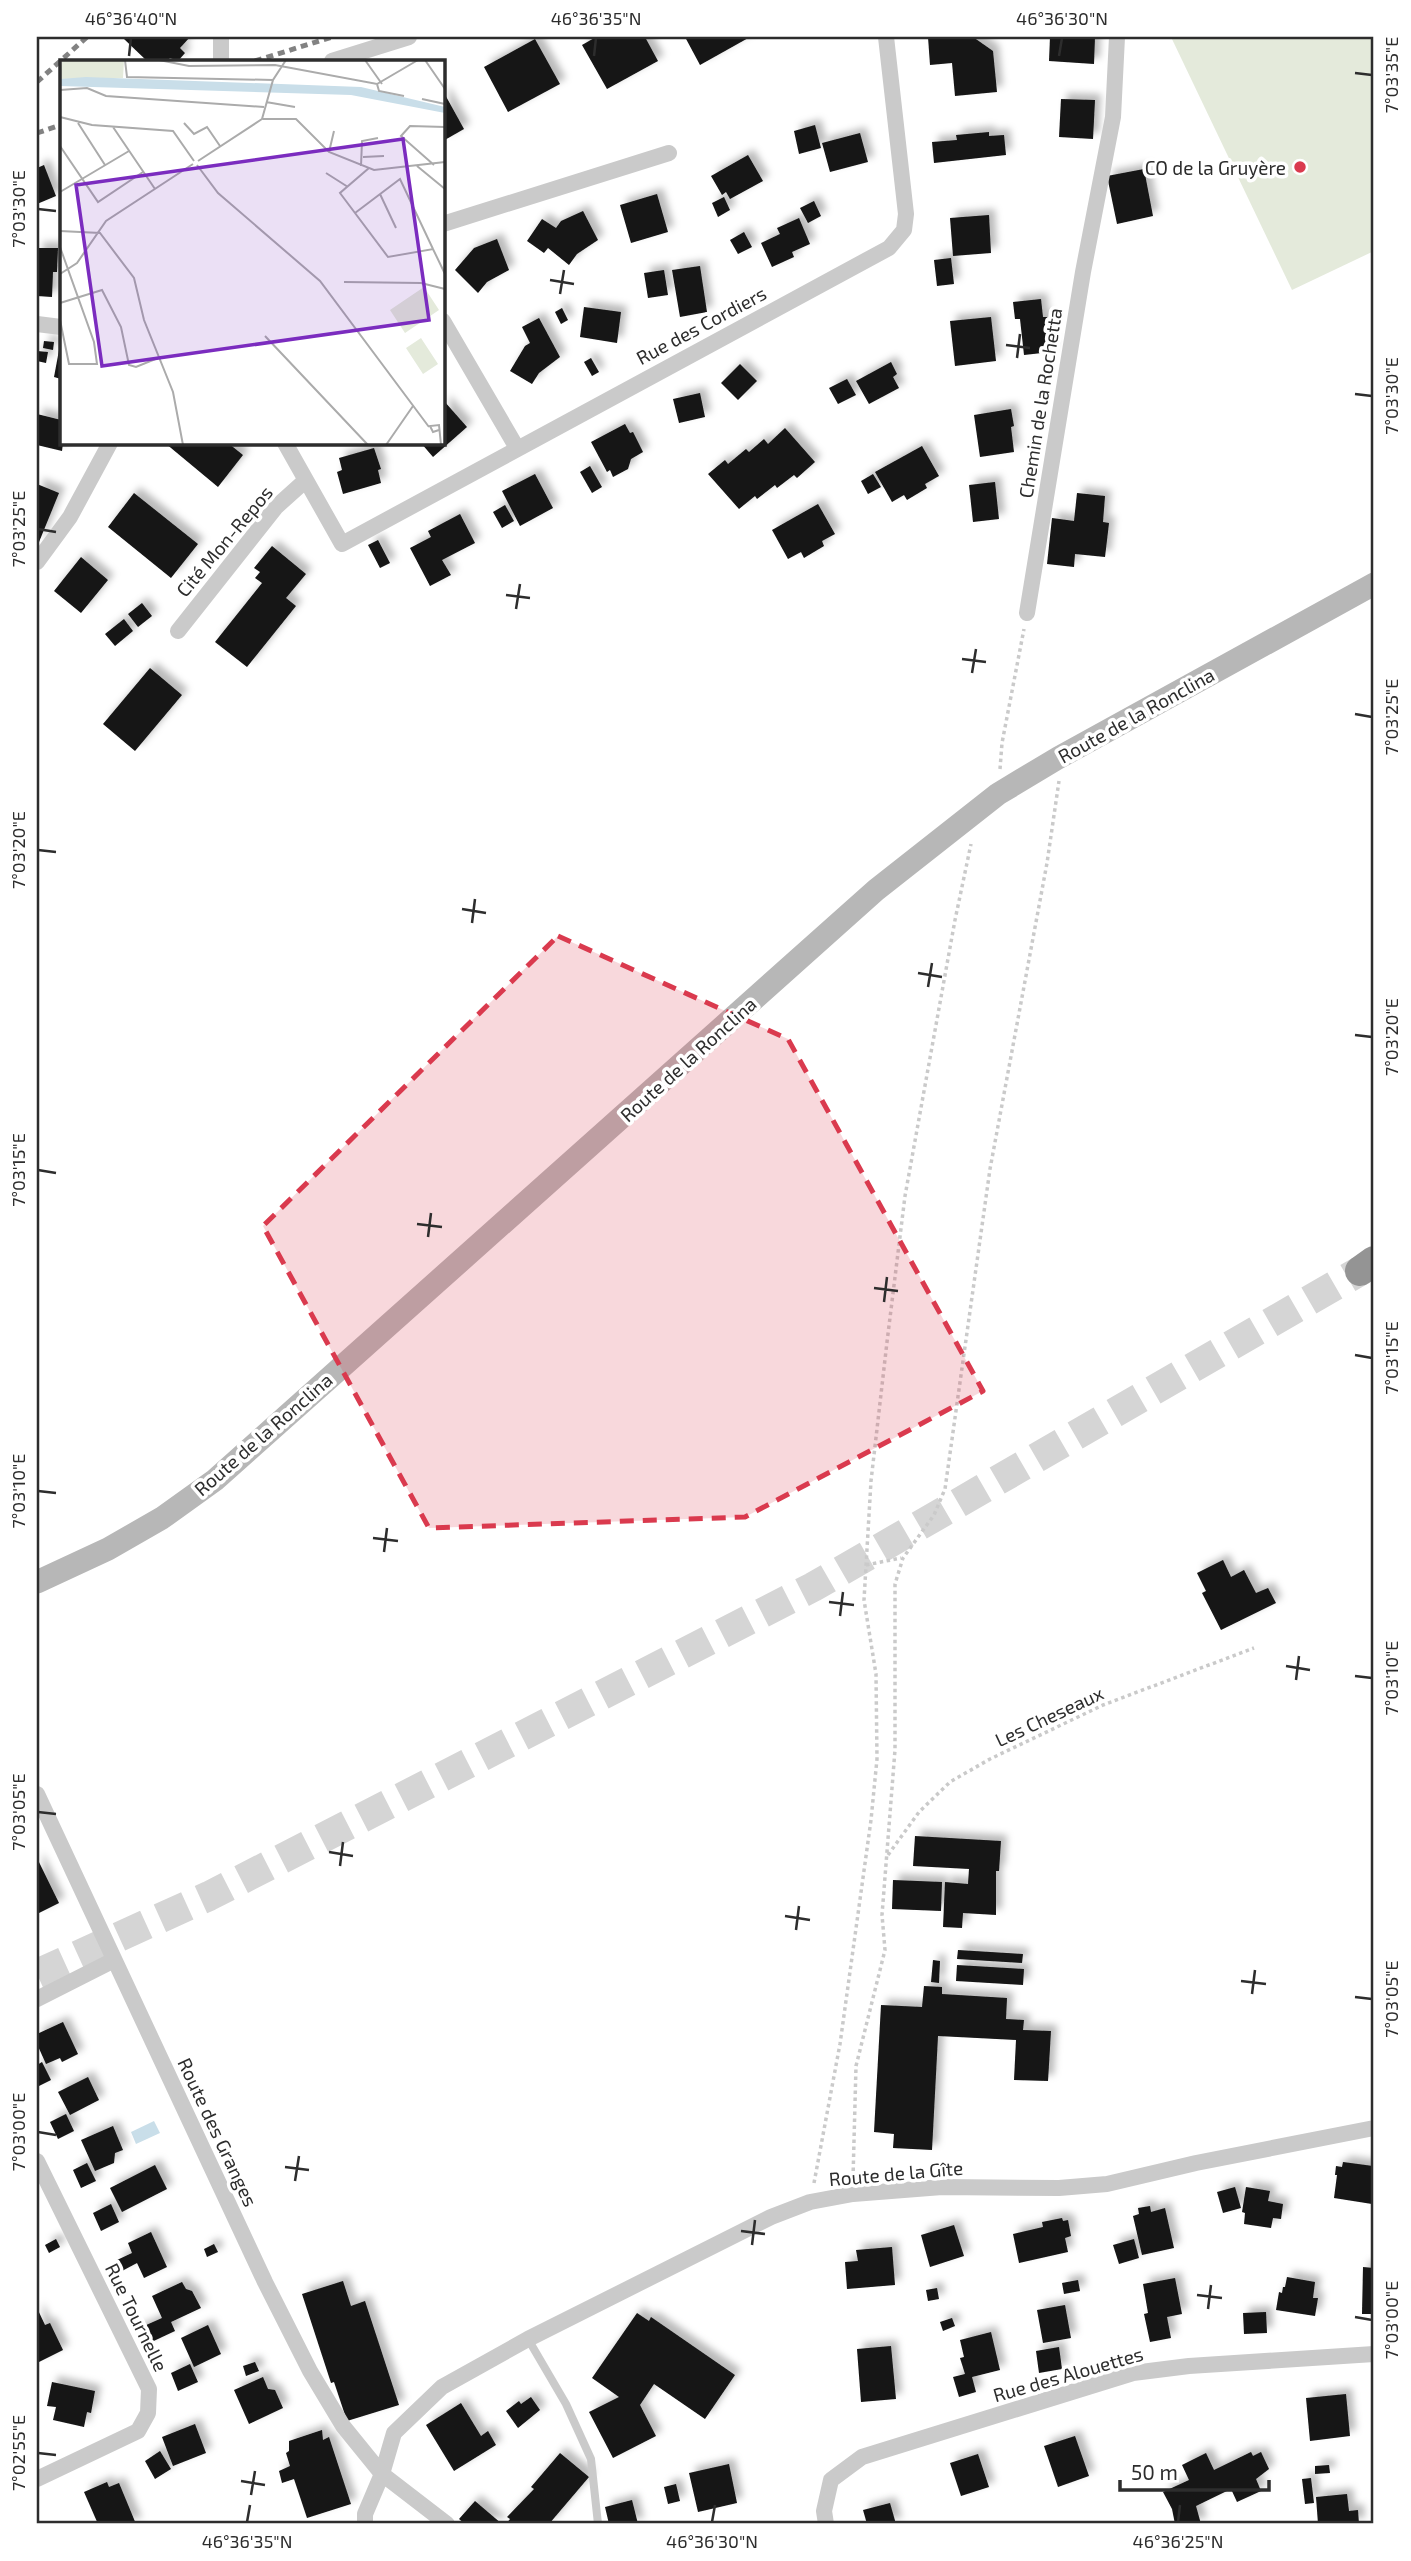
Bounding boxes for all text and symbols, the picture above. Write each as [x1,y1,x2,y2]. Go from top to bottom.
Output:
text: 46°36'40"N [85,7,177,29]
text: 46°36'35"N [551,7,641,29]
text: 46°36'30"N [1016,7,1108,29]
text: 7°03'35"E [1380,37,1402,113]
inset map [60,60,444,444]
place label: CO de la Gruyère [1145,156,1286,179]
marker: CO de la Gruyère [1292,159,1308,175]
text: 7°03'30"E [7,170,29,248]
street label: Rue des Cordiers [632,281,770,369]
street label: Chemin de la Rochetta [1014,306,1066,500]
text: 7°03'30"E [1380,357,1402,435]
street label: Cité Mon-Repos [171,481,277,601]
text: 7°03'25"E [7,491,29,567]
street label: Route de la Ronclina [1054,662,1218,768]
text: 7°03'25"E [1380,679,1402,755]
text: 7°03'20"E [7,811,29,889]
street label: Route de la Ronclina [615,992,761,1126]
text: 7°03'20"E [1380,998,1402,1076]
text: 7°03'15"E [7,1133,29,1207]
text: 7°03'15"E [1380,1321,1402,1395]
street label: Route de la Ronclina [189,1368,337,1500]
text: 7°03'10"E [7,1454,29,1528]
text: 7°03'10"E [1380,1641,1402,1715]
street label: Les Cheseaux [991,1681,1107,1751]
text: 7°03'05"E [7,1773,29,1851]
text: 7°03'05"E [1380,1960,1402,2038]
street label: Route des Granges [173,2054,263,2210]
text: 7°03'00"E [7,2093,29,2171]
street label: Route de la Gîte [828,2156,964,2190]
street label: Rue Tournelle [101,2259,173,2375]
text: 7°03'00"E [1380,2281,1402,2359]
street label: Rue des Alouettes [990,2342,1146,2406]
text: 7°02'55"E [7,2415,29,2491]
scale bar [1120,2449,1269,2493]
text: 50 m [1131,2459,1178,2484]
text: 46°36'35"N [202,2530,292,2552]
text: 46°36'30"N [666,2530,758,2552]
text: 46°36'25"N [1133,2530,1223,2552]

